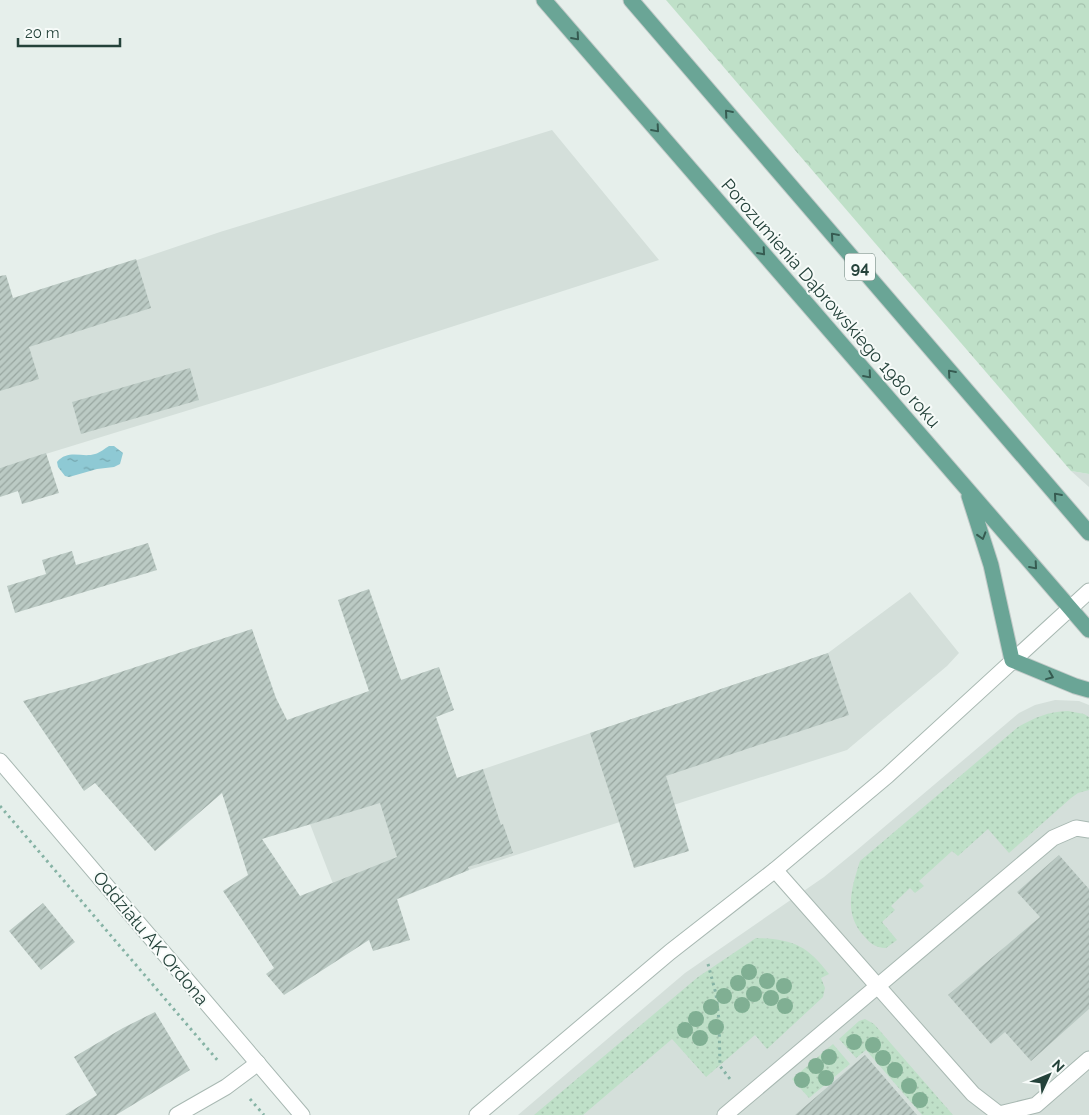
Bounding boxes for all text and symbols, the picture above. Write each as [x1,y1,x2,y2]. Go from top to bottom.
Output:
scale bar [18,15,120,47]
text: 20 m [25,24,60,42]
one-way arrow [571,31,579,40]
one-way arrow [725,110,734,119]
one-way arrow [650,124,659,133]
street label: Porozumienia Dąbrowskiego 1980 roku [717,174,945,432]
one-way arrow [831,233,840,242]
one-way arrow [756,247,765,256]
road number: 94 [845,253,875,280]
one-way arrow [863,370,872,379]
one-way arrow [949,370,957,379]
one-way arrow [1054,493,1063,502]
one-way arrow [976,532,986,540]
one-way arrow [1028,561,1037,570]
one-way arrow [1045,670,1054,680]
street label: Oddziału AK Ordona [89,867,213,1009]
north arrow [1024,1050,1074,1100]
text: N [1049,1057,1068,1075]

